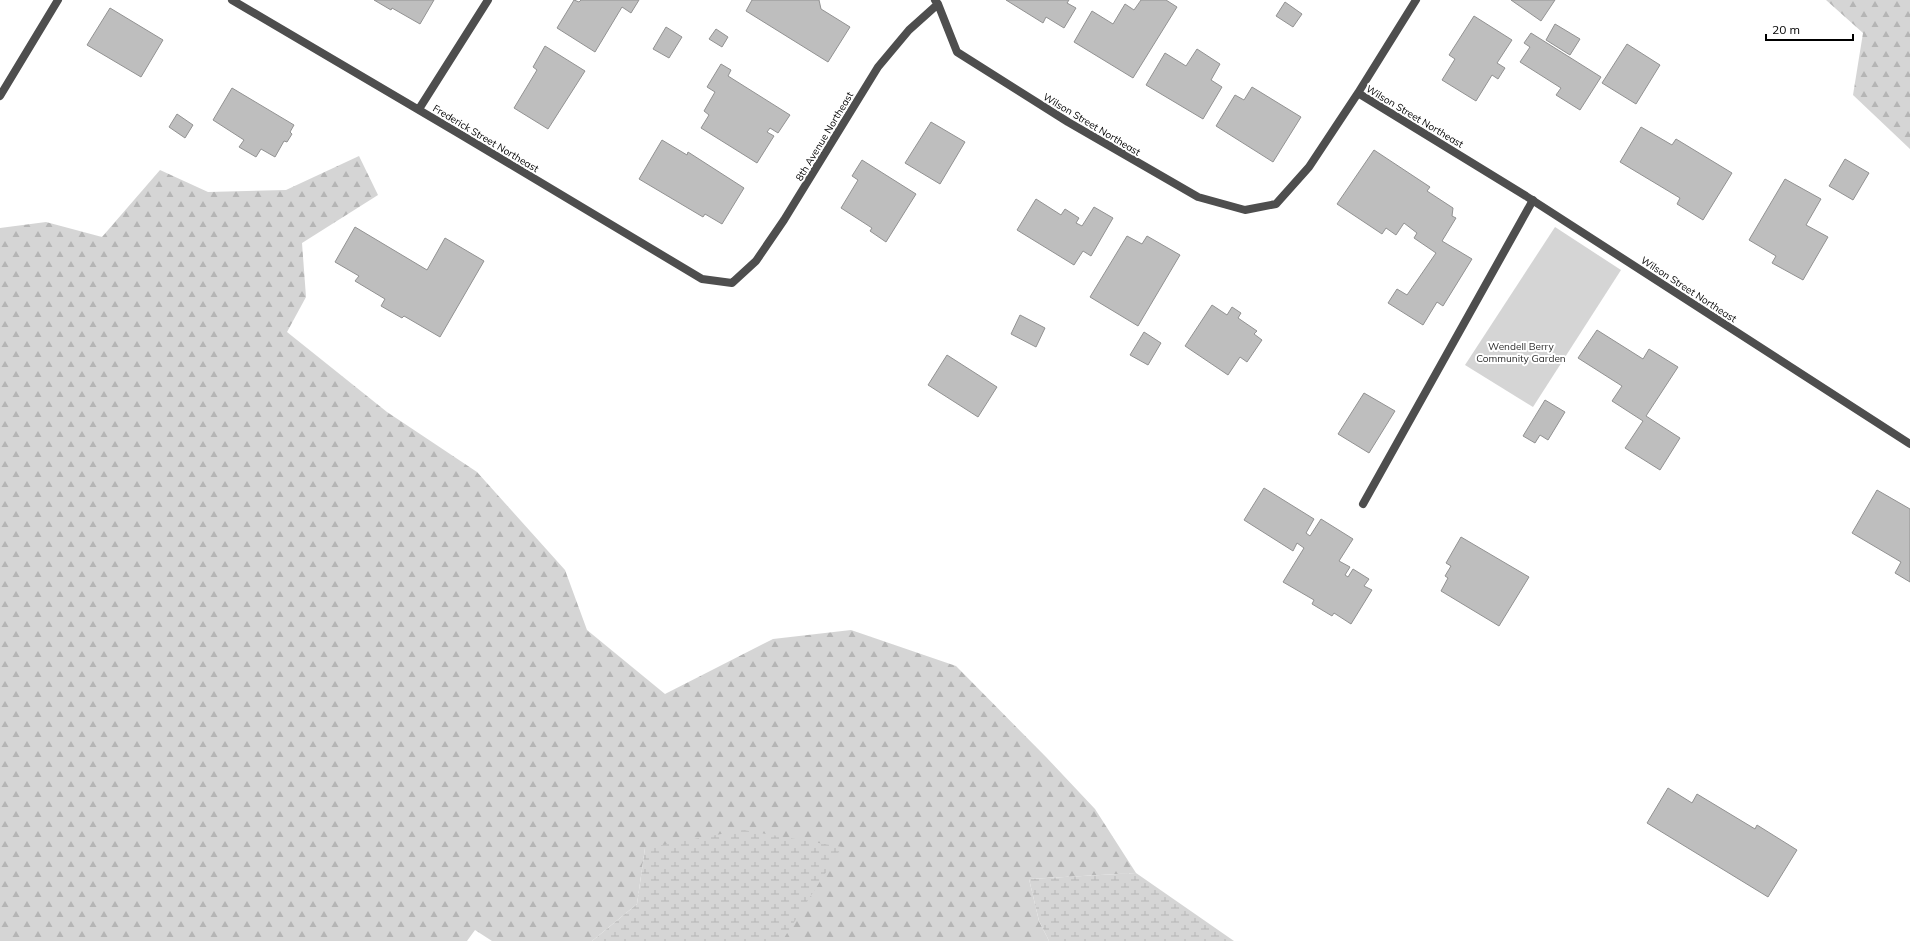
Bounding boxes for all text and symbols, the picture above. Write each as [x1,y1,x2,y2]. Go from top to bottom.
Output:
scale bar [1766,16,1853,42]
text: 20 m [1772,22,1800,37]
street label: Wilson Street Northeast [1364,82,1466,151]
street label: 8th Avenue Northeast [793,89,856,183]
street label: Wilson Street Northeast [1041,90,1143,159]
street label: Frederick Street Northeast [430,102,541,175]
street label: Wilson Street Northeast [1638,254,1739,326]
park label: Wendell Berry Community Garden [1476,340,1566,365]

